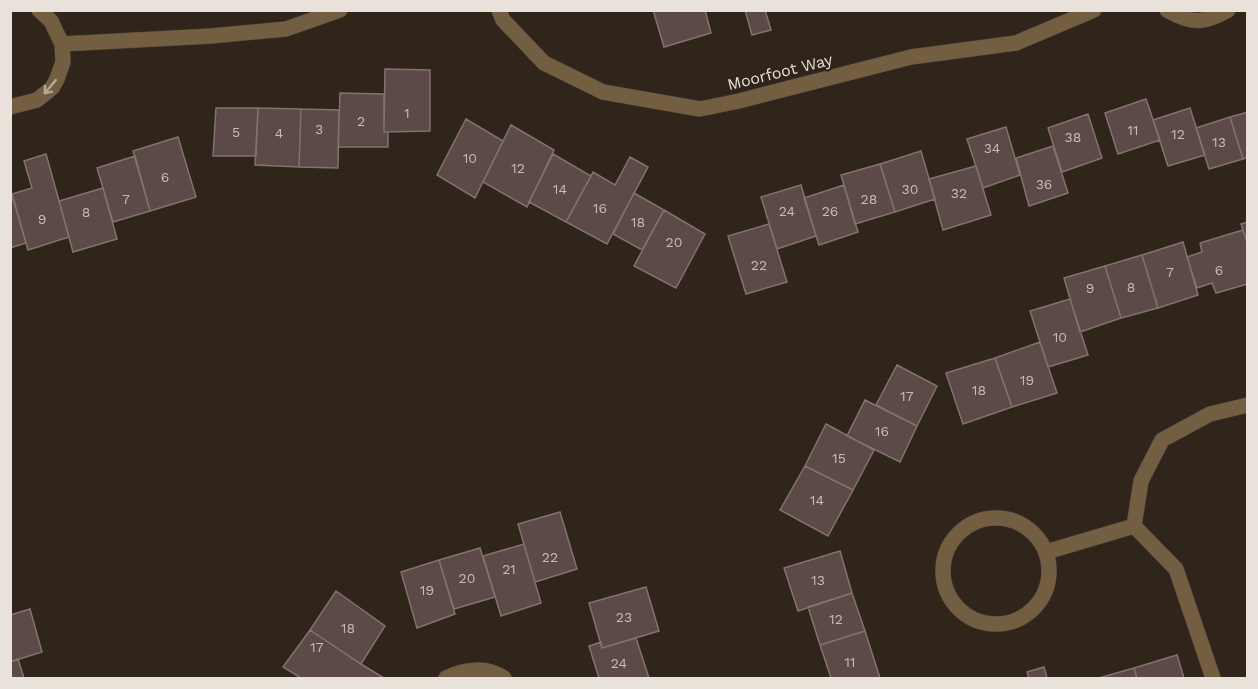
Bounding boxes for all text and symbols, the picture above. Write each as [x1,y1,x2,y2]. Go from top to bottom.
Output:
street label: Moorfoot Way [725,50,835,94]
one-way arrow [44,79,57,95]
house number: 1 [404,105,410,121]
house number: 2 [357,113,365,129]
house number: 3 [315,121,323,137]
house number: 11 [1128,122,1138,138]
house number: 5 [232,124,240,140]
house number: 4 [275,125,283,141]
house number: 12 [1171,126,1185,142]
house number: 38 [1065,129,1081,145]
house number: 13 [1212,134,1226,150]
house number: 34 [984,140,1000,156]
house number: 10 [463,150,477,166]
house number: 12 [511,160,525,176]
house number: 6 [161,169,169,185]
house number: 36 [1036,176,1052,192]
house number: 14 [553,181,567,197]
house number: 30 [902,181,918,197]
house number: 32 [951,185,967,201]
house number: 7 [122,191,130,207]
house number: 28 [861,191,877,207]
house number: 16 [593,200,607,216]
house number: 24 [779,203,795,219]
house number: 26 [822,203,838,219]
house number: 8 [82,204,90,220]
house number: 9 [38,211,46,227]
house number: 18 [631,214,645,230]
house number: 20 [666,234,682,250]
house number: 22 [751,257,767,273]
house number: 6 [1215,262,1223,278]
house number: 7 [1166,264,1174,280]
house number: 8 [1127,279,1135,295]
house number: 9 [1086,280,1094,296]
house number: 10 [1053,329,1067,345]
house number: 19 [1020,372,1034,388]
house number: 18 [972,382,986,398]
house number: 17 [900,388,914,404]
house number: 16 [875,423,889,439]
house number: 15 [832,450,846,466]
house number: 14 [810,492,824,508]
house number: 22 [542,549,558,565]
house number: 21 [502,561,516,577]
house number: 20 [459,570,475,586]
house number: 13 [811,572,825,588]
house number: 19 [420,582,434,598]
house number: 23 [616,609,632,625]
house number: 12 [829,611,843,627]
house number: 18 [341,620,355,636]
house number: 17 [310,639,324,655]
house number: 11 [845,654,855,670]
house number: 24 [611,655,627,671]

